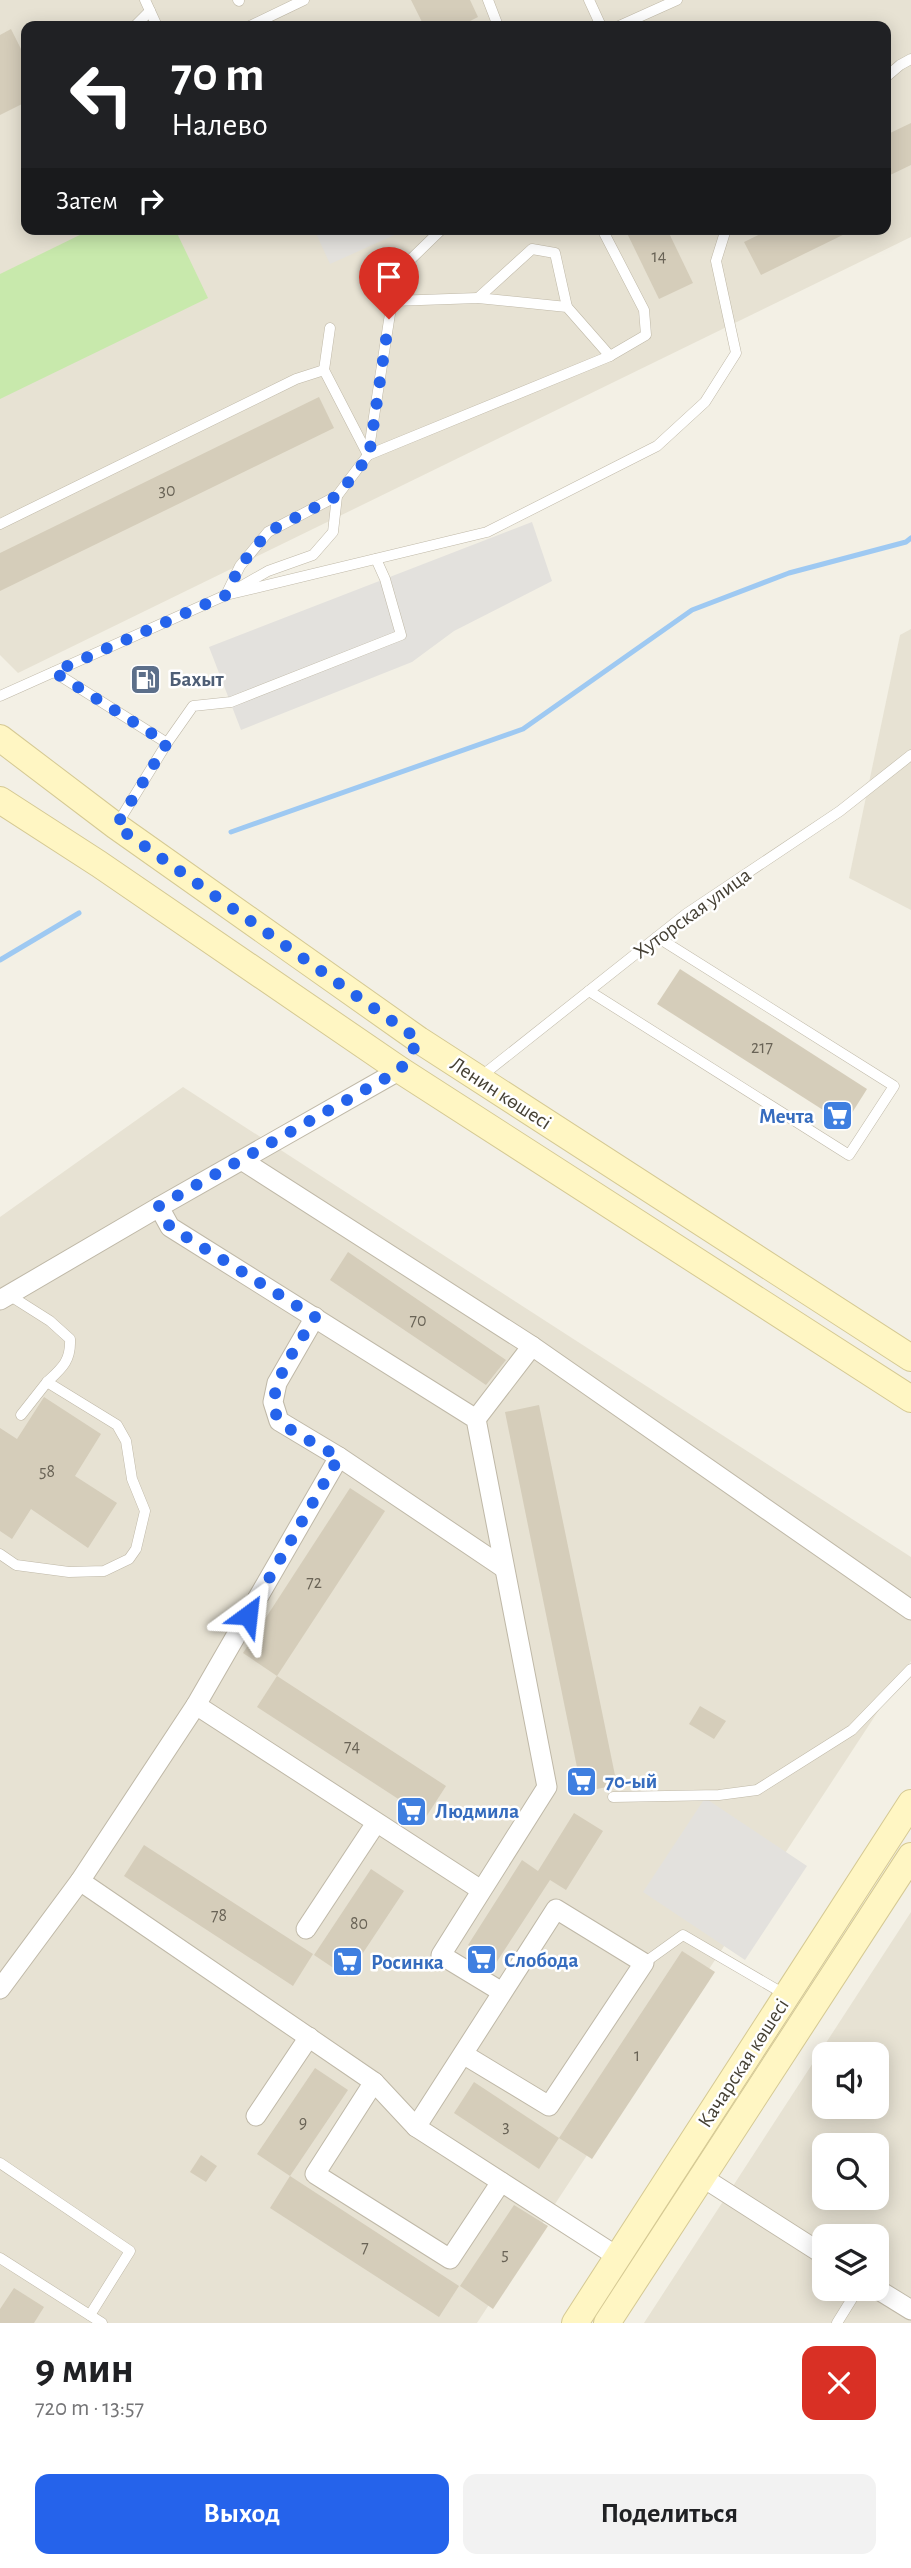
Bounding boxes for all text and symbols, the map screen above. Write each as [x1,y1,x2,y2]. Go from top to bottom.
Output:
icon: left [56,49,147,140]
text: 70 m [171,51,265,100]
text: Налево [171,109,268,141]
icon: right [132,182,170,220]
text: Затем [56,188,118,214]
pin [359,247,419,319]
house number: 14 [652,248,667,266]
icon: arrive [370,258,408,296]
house number: 30 [159,482,175,500]
fuel station icon: Бахыт [129,662,163,696]
place label: Бахыт [169,669,225,690]
street label: Хуторская улица [630,864,755,963]
house number: 217 [751,1039,773,1057]
street label: Ленин көшесі [446,1053,555,1134]
supermarket icon: Мечта [820,1099,854,1133]
place label: Мечта [759,1106,814,1127]
house number: 70 [409,1312,427,1330]
house number: 58 [39,1463,55,1481]
house number: 72 [306,1574,322,1592]
position arrow [211,1578,285,1652]
house number: 74 [344,1738,360,1756]
supermarket icon: 70-ый [565,1764,599,1798]
place label: 70-ый [605,1771,657,1792]
supermarket icon: Людмила [395,1794,429,1828]
place label: Людмила [435,1801,519,1822]
house number: 78 [211,1907,227,1925]
house number: 80 [350,1915,368,1933]
supermarket icon: Слобода [464,1943,498,1977]
supermarket icon: Росинка [331,1945,365,1979]
place label: Слобода [504,1950,578,1971]
place label: Росинка [371,1952,444,1973]
street label: Качарская көшесі [694,1995,793,2132]
map controls [812,2042,889,2301]
button: sound [812,2042,889,2119]
house number: 1 [634,2047,640,2065]
house number: 9 [299,2114,307,2132]
house number: 3 [502,2118,510,2136]
button: search [812,2133,889,2210]
button: layers [812,2224,889,2301]
house number: 7 [361,2239,369,2257]
house number: 5 [501,2246,509,2264]
button: close [802,2346,876,2420]
text: 9 мин [35,2348,134,2390]
text: 720 m · 13:57 [35,2397,144,2420]
button: Выход [35,2474,449,2554]
button: Поделиться [463,2474,876,2554]

